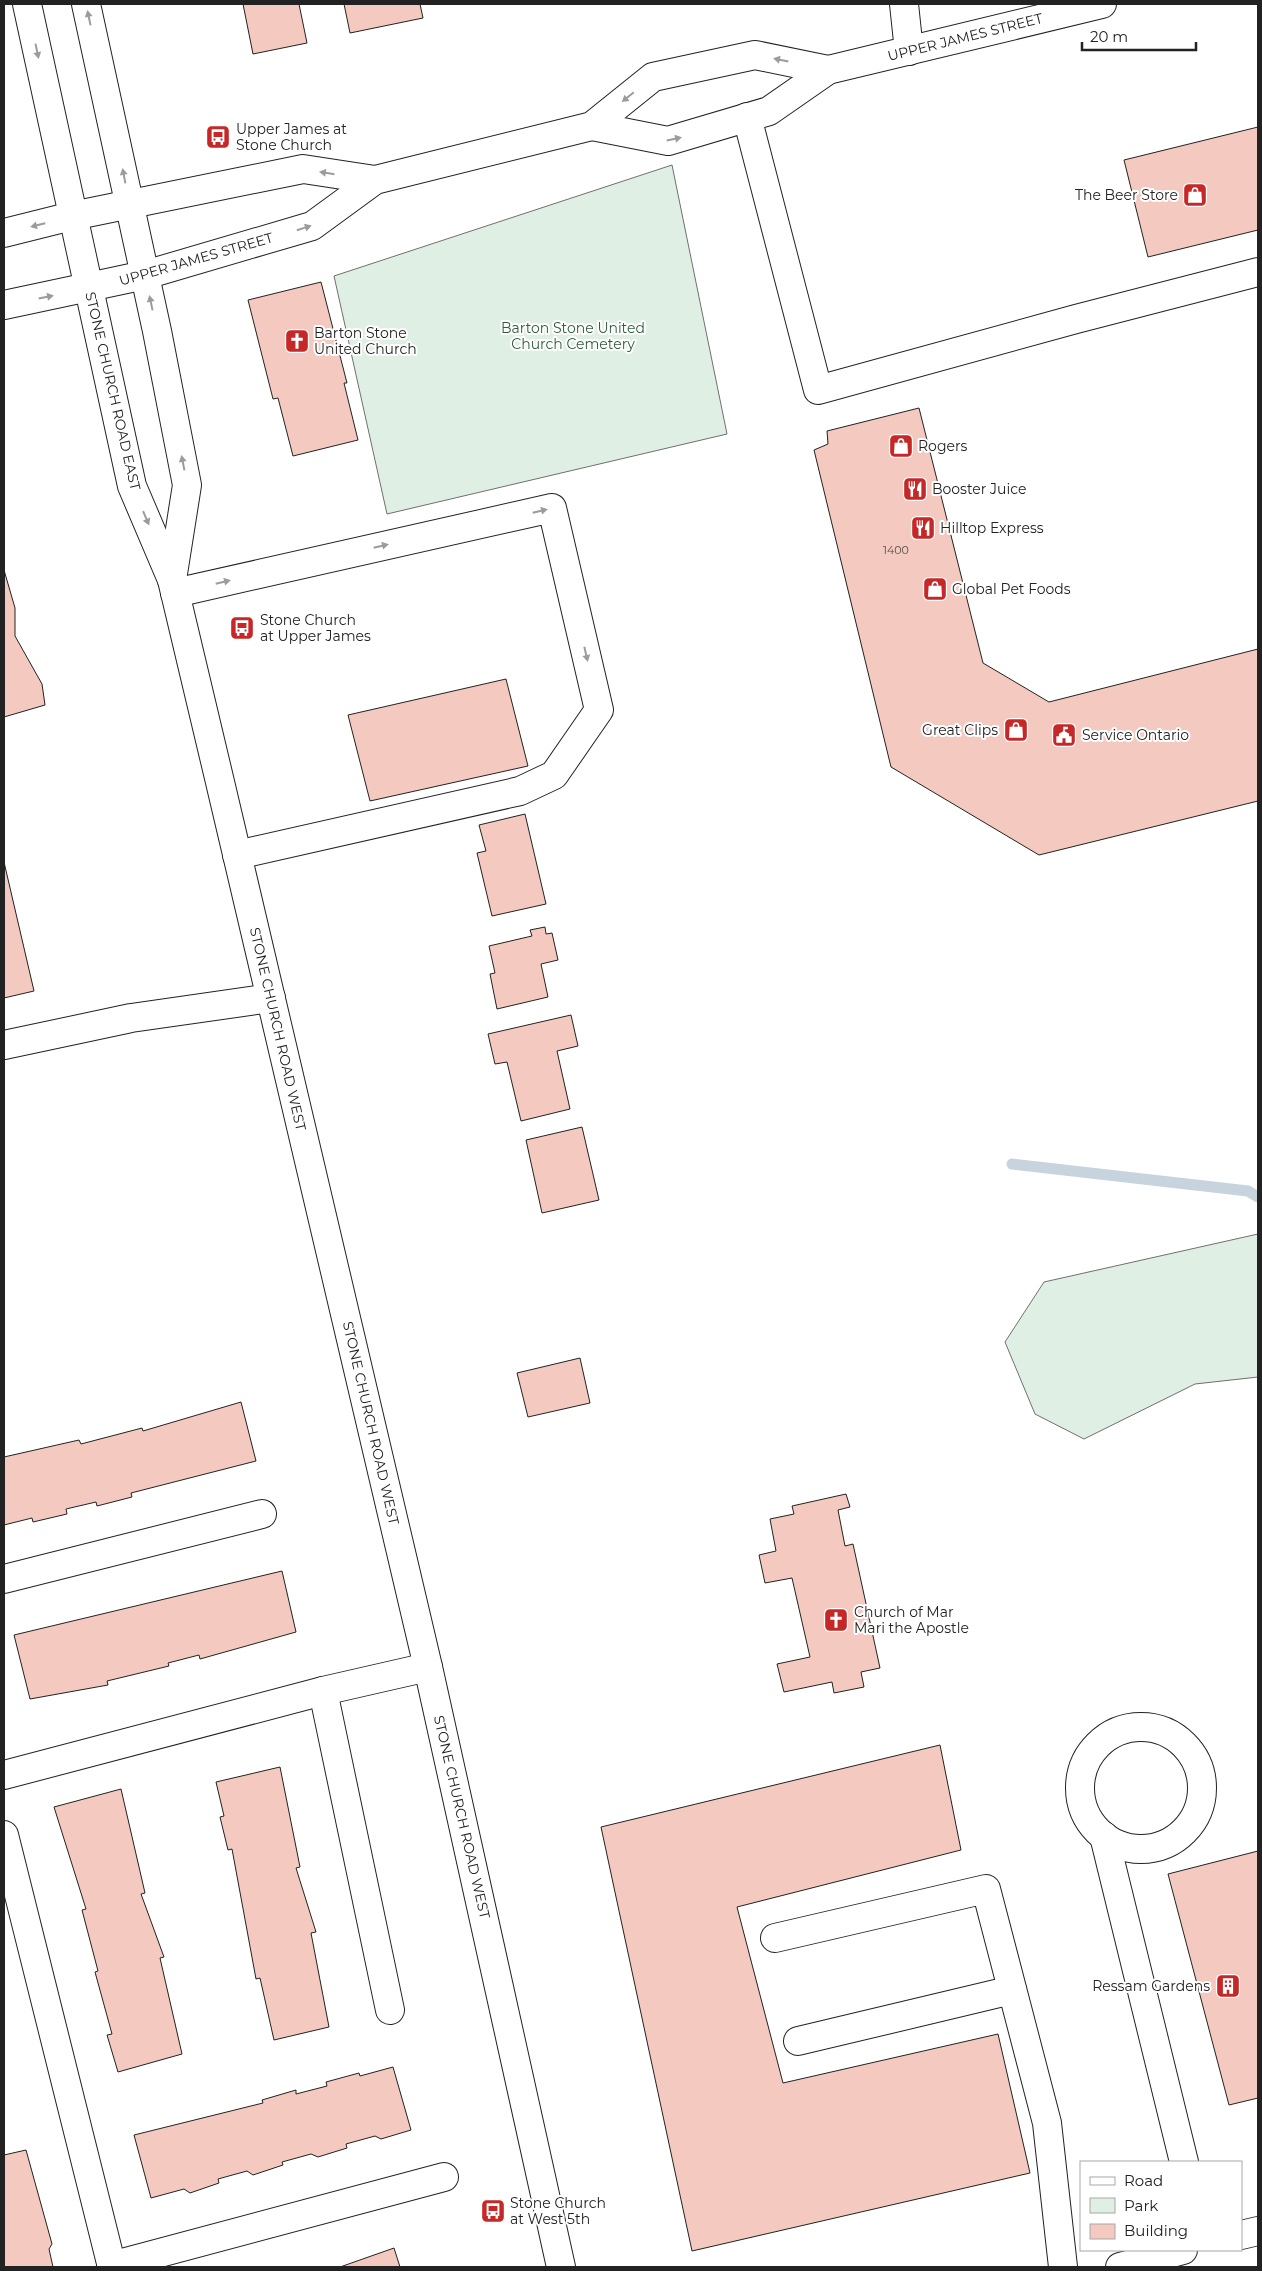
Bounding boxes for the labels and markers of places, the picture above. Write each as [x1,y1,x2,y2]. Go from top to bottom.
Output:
place label: Upper James at Stone Church [236,120,347,154]
bus stop icon: Upper James at Stone Church [205,124,231,150]
shop icon: The Beer Store [1182,182,1208,208]
place label: The Beer Store [1075,186,1178,204]
place label: Barton Stone United Church [314,324,417,358]
church icon: Barton Stone United Church [284,328,310,354]
shop icon: Rogers [888,433,914,459]
place label: Rogers [918,437,968,455]
restaurant icon: Booster Juice [902,476,928,502]
place label: Booster Juice [932,480,1027,498]
restaurant icon: Hilltop Express [910,515,936,541]
place label: Hilltop Express [940,519,1044,537]
shop icon: Global Pet Foods [922,576,948,602]
place label: Global Pet Foods [952,580,1071,598]
place label: Stone Church at Upper James [260,611,371,645]
bus stop icon: Stone Church at Upper James [229,615,255,641]
shop icon: Great Clips [1003,717,1029,743]
place label: Great Clips [922,721,998,739]
public building icon: Service Ontario [1051,722,1077,748]
place label: Service Ontario [1082,726,1189,744]
place label: Church of Mar Mari the Apostle [854,1603,969,1637]
church icon: Church of Mar Mari the Apostle [823,1607,849,1633]
building icon: Ressam Gardens [1215,1973,1241,1999]
place label: Ressam Gardens [1092,1977,1210,1995]
place label: Stone Church at West 5th [510,2194,606,2228]
bus stop icon: Stone Church at West 5th [480,2198,506,2224]

